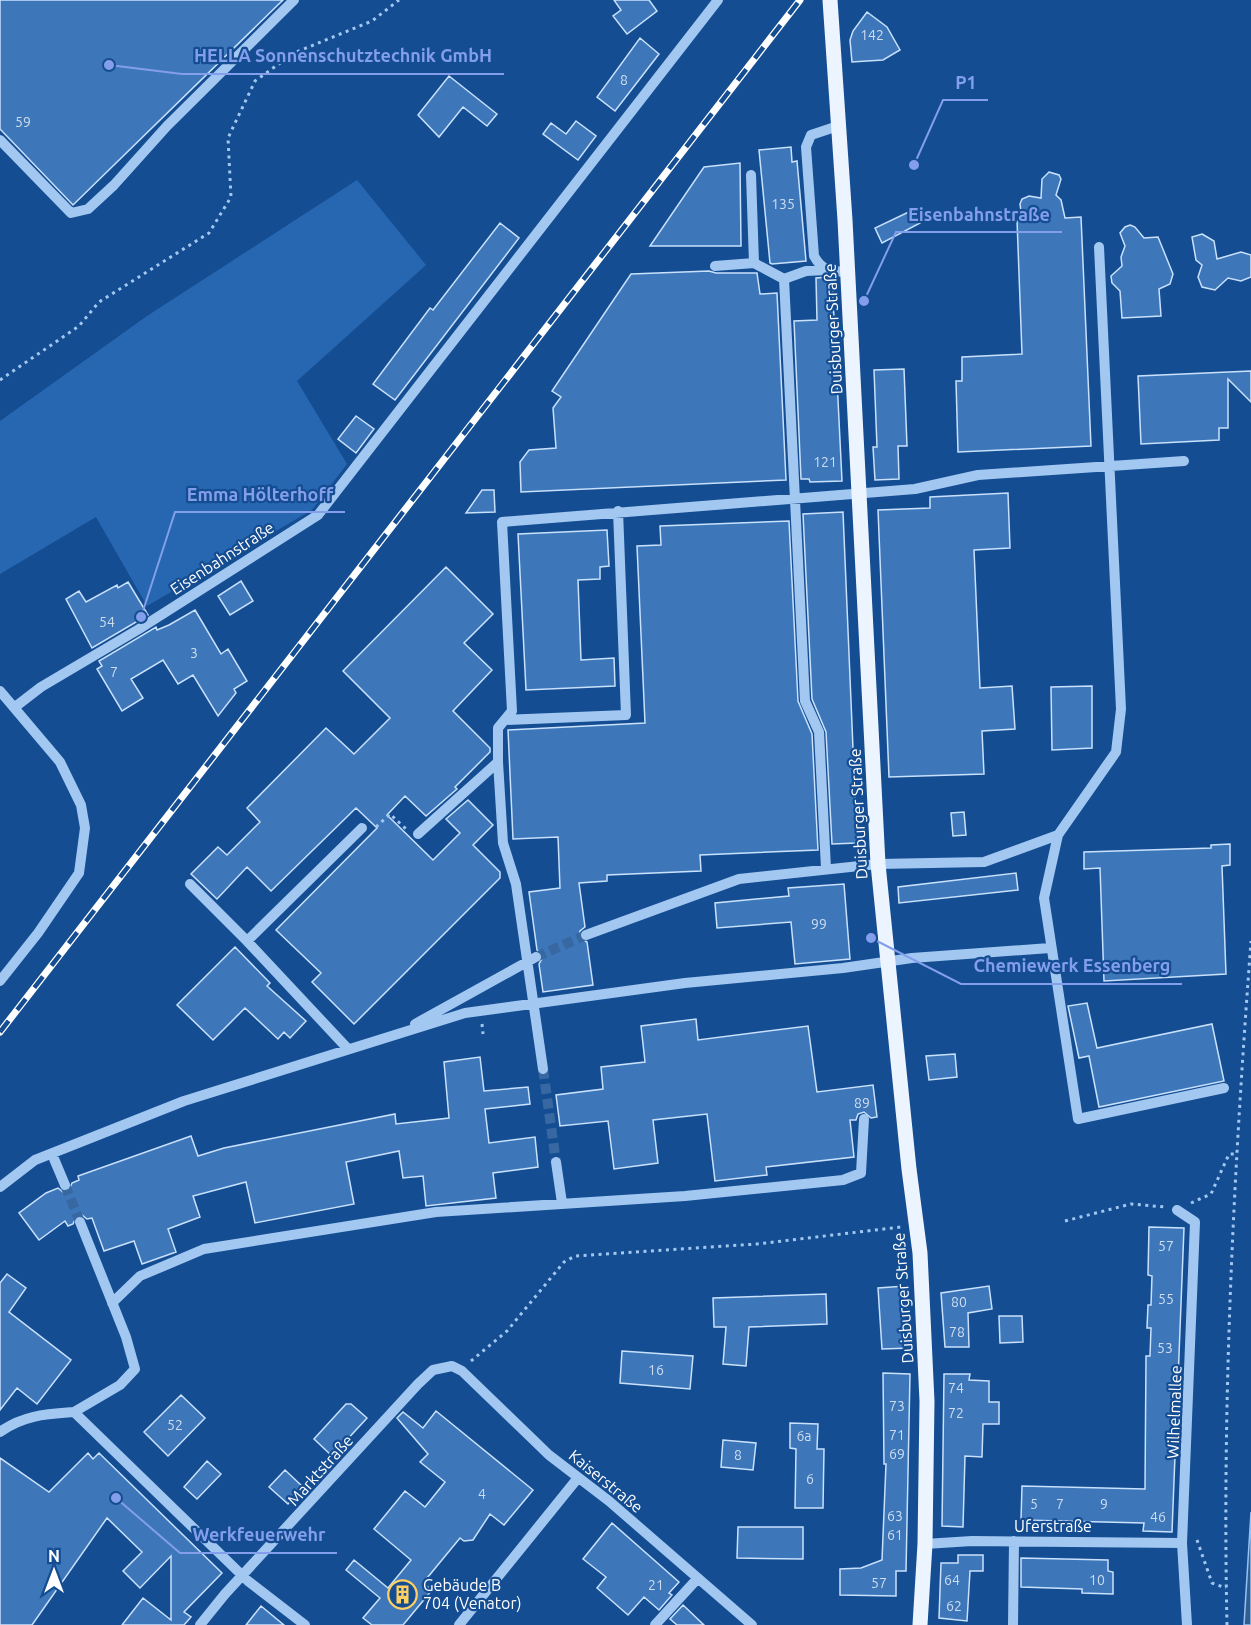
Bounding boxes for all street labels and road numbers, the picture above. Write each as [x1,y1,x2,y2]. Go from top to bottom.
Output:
street label: Duisburger Straße [821,263,845,395]
street label: Eisenbahnstraße [167,518,277,598]
street label: Duisburger Straße [846,748,870,880]
street label: Duisburger Straße [889,1232,917,1364]
street label: Wilhelmallee [1163,1365,1185,1459]
street label: Marktstraße [284,1431,356,1509]
street label: Kaiserstraße [565,1446,647,1516]
street label: Uferstraße [1014,1517,1092,1535]

